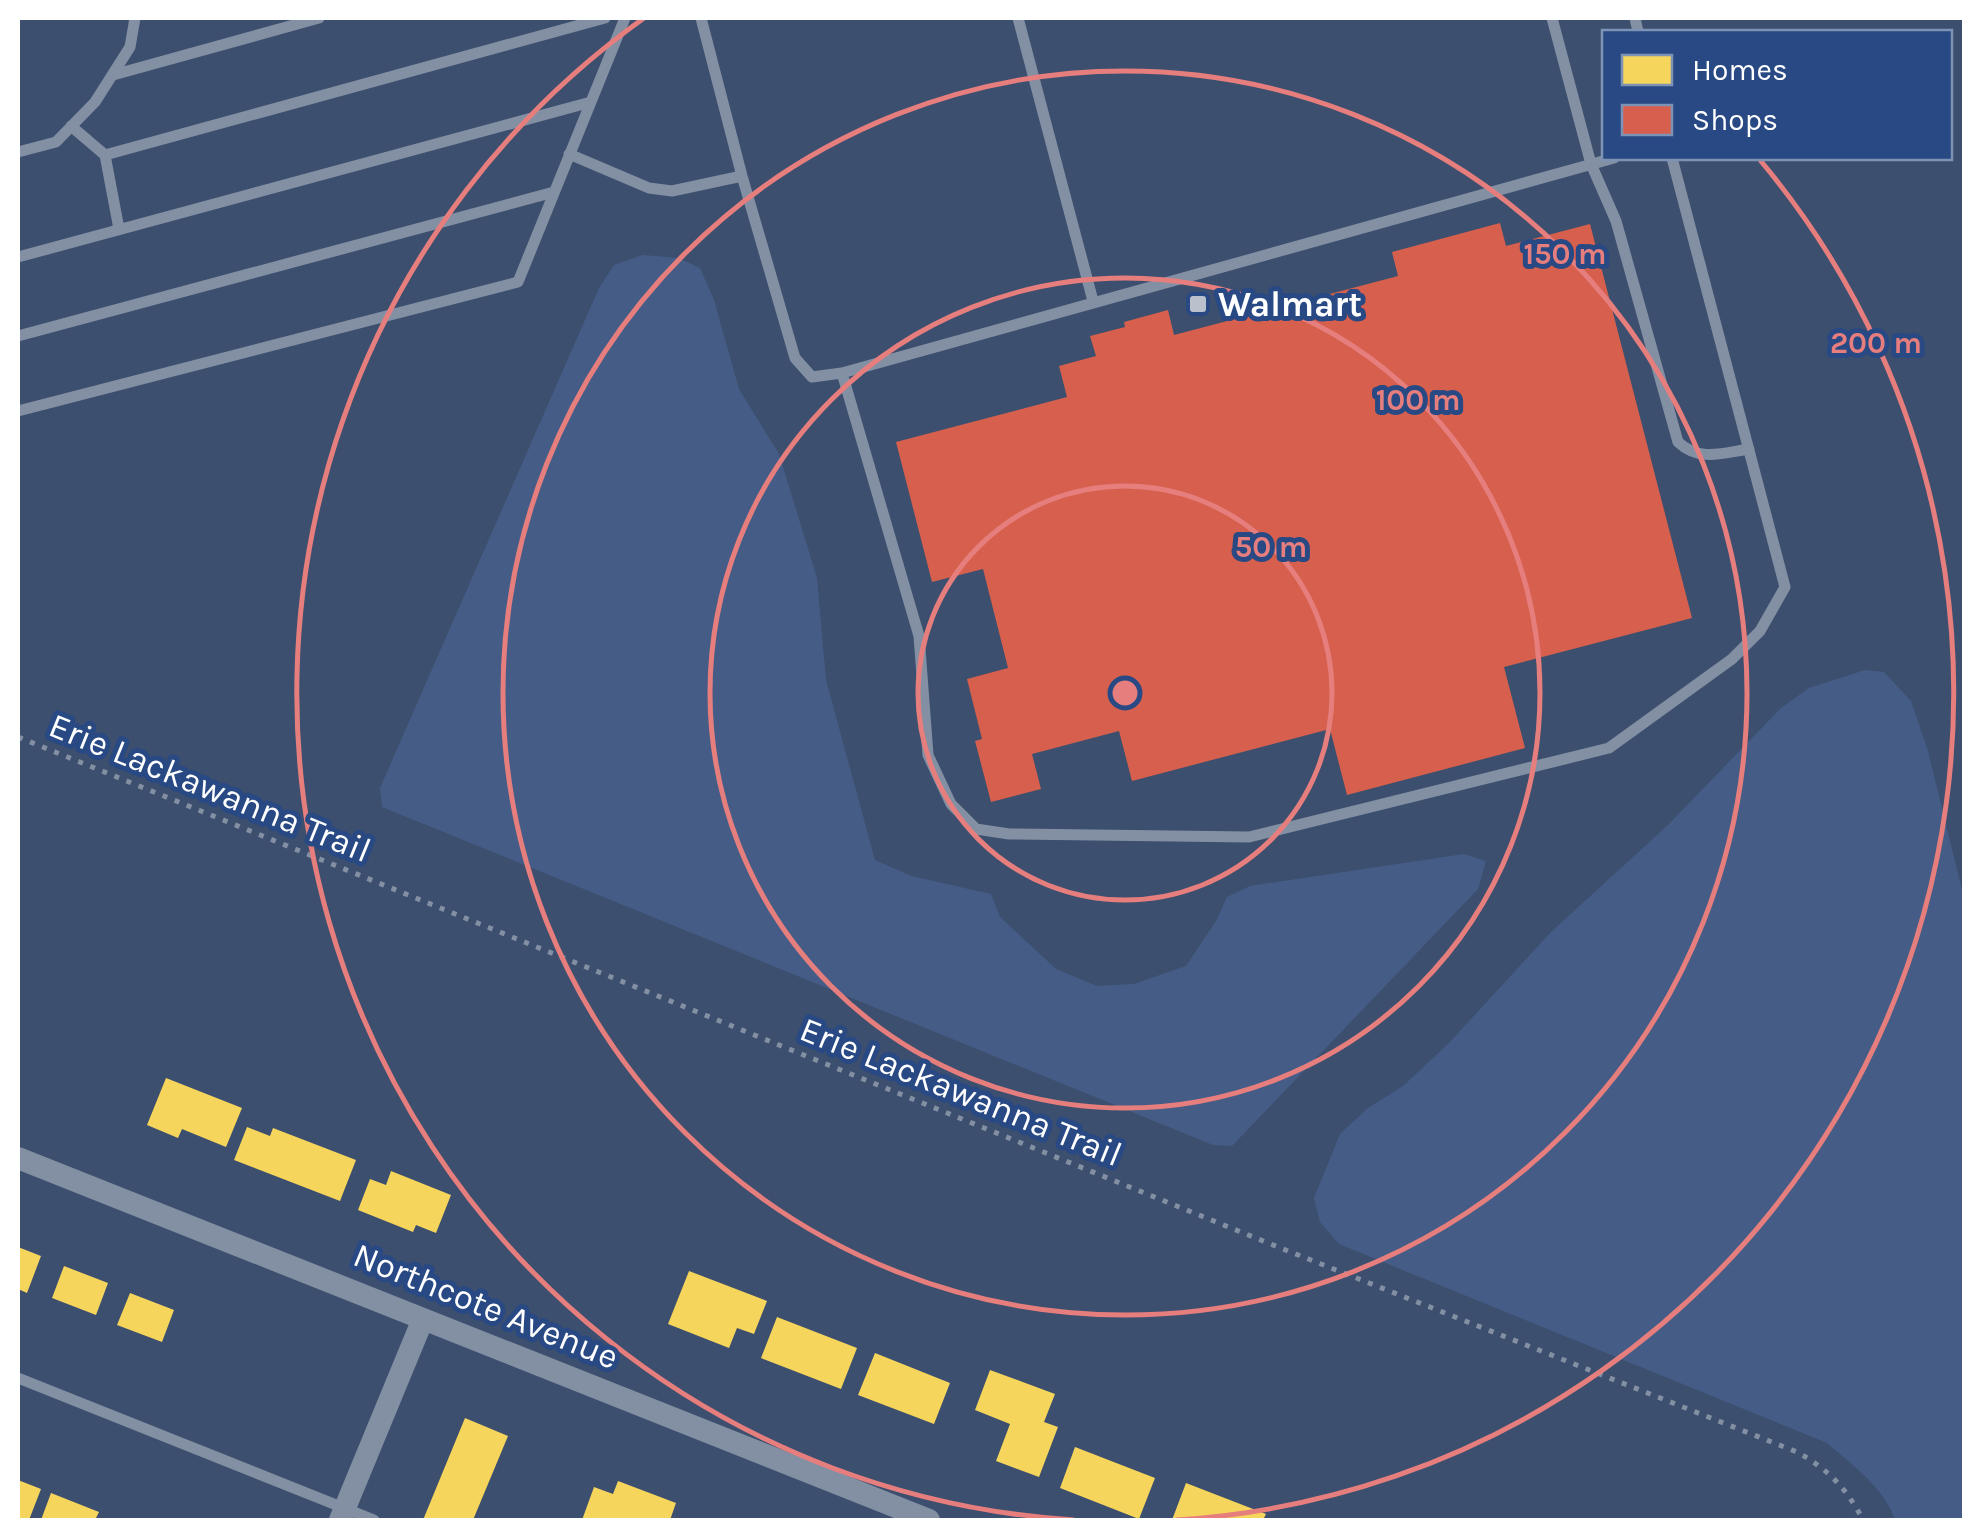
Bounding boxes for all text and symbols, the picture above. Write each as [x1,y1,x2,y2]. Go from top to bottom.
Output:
legend [1602,30,1952,160]
text: Homes [1692,52,1788,88]
text: Shops [1692,102,1778,138]
text: 150 m [1523,236,1607,272]
place label: Walmart [1218,284,1362,325]
marker: Walmart [1187,293,1209,315]
text: 200 m [1830,325,1922,361]
text: 100 m [1376,382,1460,418]
text: 50 m [1235,529,1307,565]
centre of rings [1107,675,1143,711]
street label: Erie Lackawanna Trail [43,705,377,871]
street label: Erie Lackawanna Trail [794,1009,1128,1175]
street label: Northcote Avenue [348,1234,624,1378]

